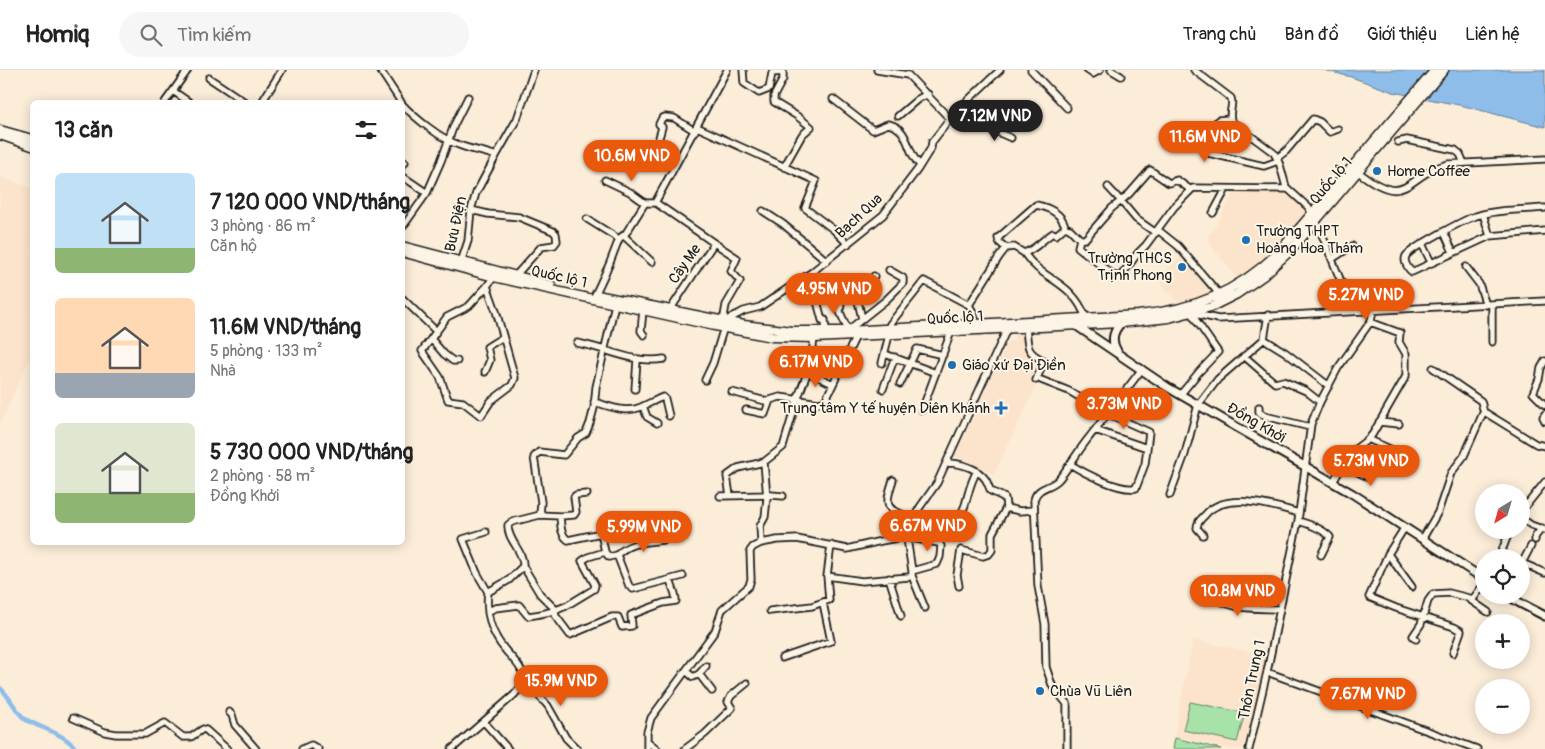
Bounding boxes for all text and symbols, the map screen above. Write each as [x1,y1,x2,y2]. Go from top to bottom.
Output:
search box [119,12,469,57]
text: Homiq [25,20,89,49]
icon: search [137,21,165,49]
text: Tìm kiếm [177,23,251,47]
text: Trang chủ [1183,23,1257,46]
text: Bản đồ [1285,23,1339,46]
text: Giới thiệu [1367,23,1437,46]
text: Liên hệ [1465,23,1520,46]
pin: 7.12M VND [938,100,1052,142]
text: 7.12M VND [959,106,1031,126]
icon: filters [352,116,380,144]
text: 13 căn [55,117,113,144]
pin: 11.6M VND [1148,121,1262,163]
text: 11.6M VND [1170,127,1240,147]
pin: 10.6M VND [575,140,689,182]
text: 10.6M VND [594,146,670,166]
street label: Quốc lộ 1 [1306,153,1356,209]
place label: Home Coffee [1387,162,1471,181]
marker: Home Coffee [1371,165,1383,177]
text: 7 120 000 VND/tháng [210,189,410,216]
street label: Bạch Qua [831,189,887,243]
icon: home [95,193,155,253]
street label: Bưu Điện [441,195,471,253]
text: 3 phòng · 86 m² [210,216,316,236]
place label: Trường THPT Hoàng Hoa Thám [1256,222,1363,258]
marker: Trường THPT Hoàng Hoa Thám [1240,234,1252,246]
text: Căn hộ [210,236,257,256]
street label: Cây Me [665,240,706,288]
place label: Trường THCS Trịnh Phong [1087,249,1172,285]
street label: Quốc lộ 1 [529,261,589,293]
marker: Trường THCS Trịnh Phong [1176,261,1188,273]
pin: 4.95M VND [777,272,891,315]
pin: 5.27M VND [1309,278,1423,321]
text: 4.95M VND [796,279,872,299]
text: 5.27M VND [1328,285,1404,305]
street label: Quốc lộ 1 [926,307,984,329]
text: 11.6M VND/tháng [210,314,361,341]
icon: home [95,318,155,378]
text: 5 phòng · 133 m² [210,341,322,361]
pin: 6.17M VND [759,346,873,388]
text: 6.17M VND [780,352,852,372]
place label: Giáo xứ Đại Điền [962,356,1066,375]
marker: Giáo xứ Đại Điền [946,359,958,371]
text: Nhà [210,361,236,381]
pin: 3.73M VND [1067,388,1181,430]
text: 3.73M VND [1086,394,1162,414]
place label: Trung tâm Y tế huyện Diên Khánh [780,399,990,418]
street label: Đồng Khởi [1223,399,1289,448]
marker: Trung tâm Y tế huyện Diên Khánh [994,401,1008,415]
text: 5 730 000 VND/tháng [210,439,413,466]
icon: home [95,443,155,503]
pin: 5.73M VND [1314,444,1428,487]
text: 5.73M VND [1334,451,1409,471]
text: 2 phòng · 58 m² [210,466,315,486]
north arrow [1475,484,1530,539]
map controls [1475,484,1530,734]
text: Đồng Khởi [210,486,279,506]
pin: 5.99M VND [587,510,701,553]
pin: 6.67M VND [871,510,985,552]
text: 6.67M VND [890,516,966,536]
text: 5.99M VND [607,517,681,537]
button: locate [1475,549,1530,604]
pin: 10.8M VND [1181,574,1295,617]
text: 10.8M VND [1201,581,1275,601]
button: + [1475,614,1530,669]
street label: Thôn Trung 1 [1234,638,1270,722]
pin: 15.9M VND [504,664,618,707]
text: 15.9M VND [525,671,597,691]
pin: 7.67M VND [1311,678,1425,720]
button: − [1475,679,1530,734]
place label: Chùa Vũ Liên [1050,682,1132,701]
text: 7.67M VND [1330,684,1406,704]
marker: Chùa Vũ Liên [1034,685,1046,697]

